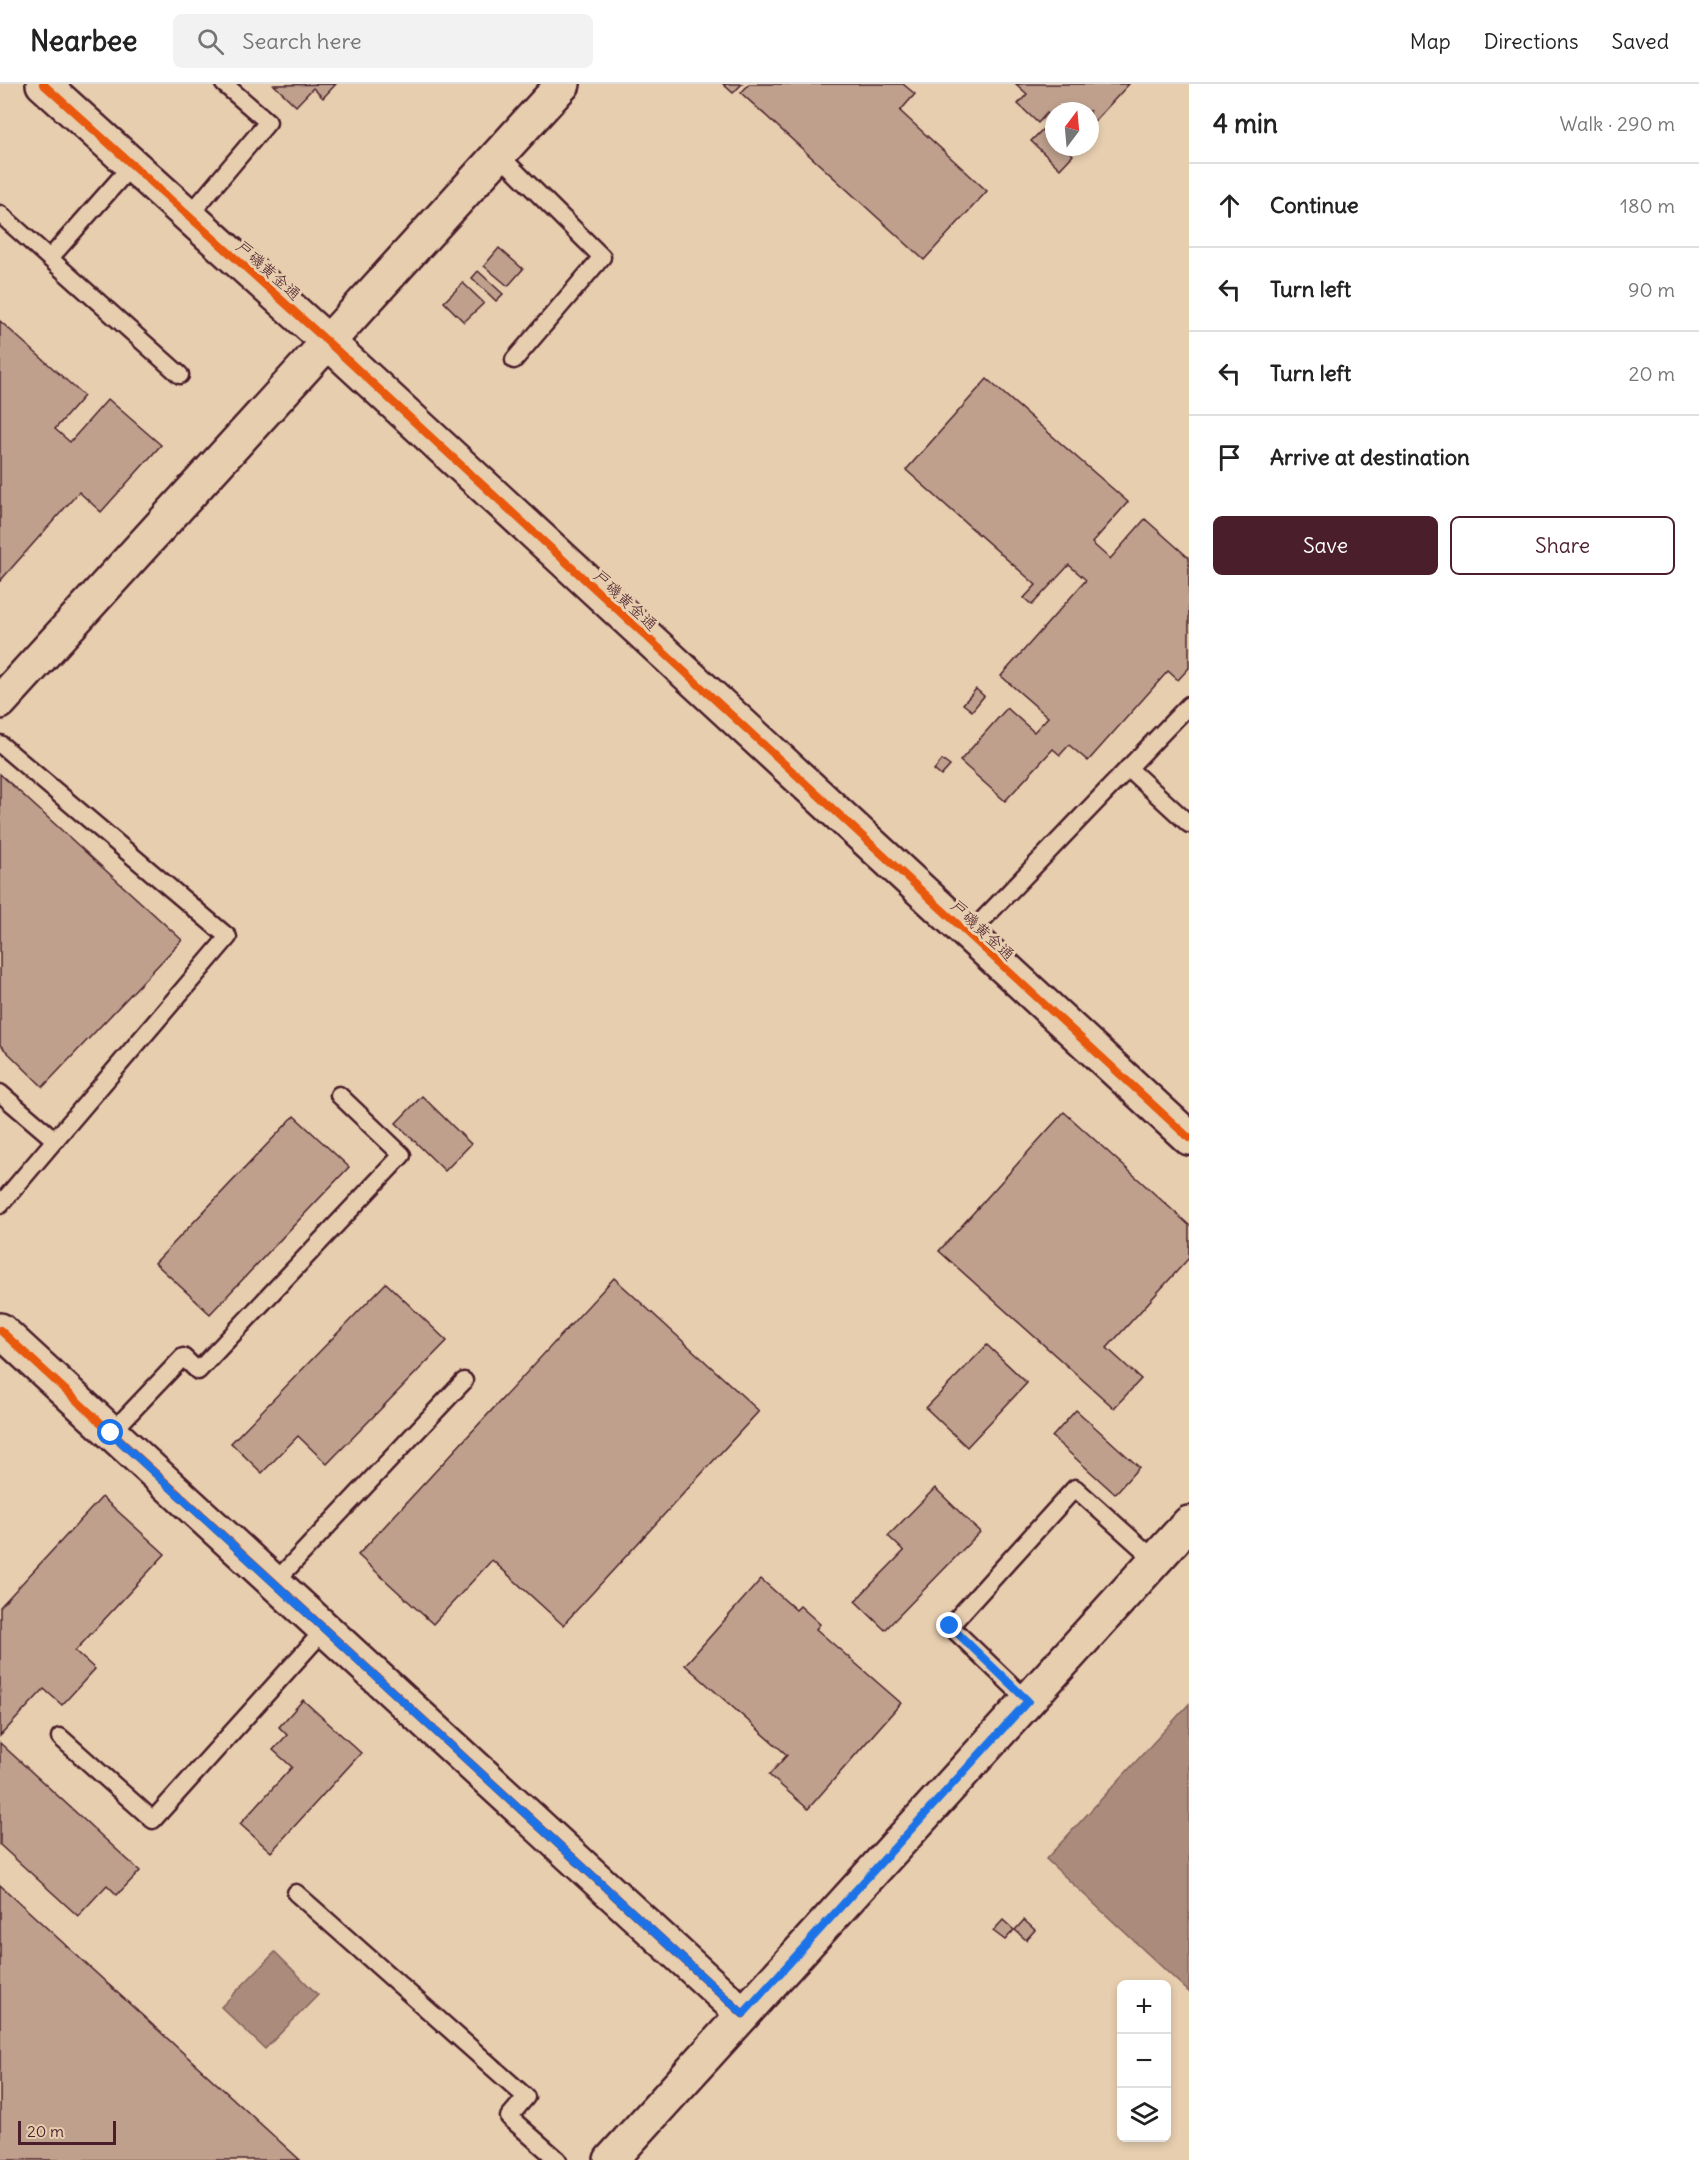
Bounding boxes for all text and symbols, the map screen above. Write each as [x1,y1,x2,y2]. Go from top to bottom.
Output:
search box [173,14,593,68]
text: Nearbee [30,23,137,59]
icon: search [194,25,227,58]
text: Search here [242,27,362,55]
text: Map [1410,28,1451,55]
text: Directions [1484,28,1578,55]
text: Saved [1611,28,1669,55]
north arrow [1045,102,1099,156]
text: 4 min [1213,107,1278,140]
text: Walk · 290 m [1560,111,1675,136]
icon: ahead [1213,189,1246,222]
text: Continue [1270,191,1359,219]
text: 180 m [1620,193,1675,218]
street label: 戸磯黄金通 [233,236,305,304]
icon: left [1213,273,1246,306]
text: Turn left [1270,275,1351,303]
text: 90 m [1628,277,1675,302]
icon: left [1213,357,1246,390]
text: Turn left [1270,359,1351,387]
text: 20 m [1629,361,1675,386]
icon: arrive [1213,441,1246,474]
text: Arrive at destination [1270,443,1470,471]
button: Save [1213,516,1438,575]
button: Share [1450,516,1675,575]
street label: 戸磯黄金通 [590,565,662,635]
street label: 戸磯黄金通 [947,895,1019,965]
route start [97,1419,123,1445]
route end [936,1612,962,1638]
map controls [1117,1980,1171,2142]
button: + [1117,1980,1171,2034]
button: − [1117,2034,1171,2088]
button: layers [1117,2088,1171,2142]
scale bar [18,2118,116,2146]
text: 20 m [27,2121,64,2141]

